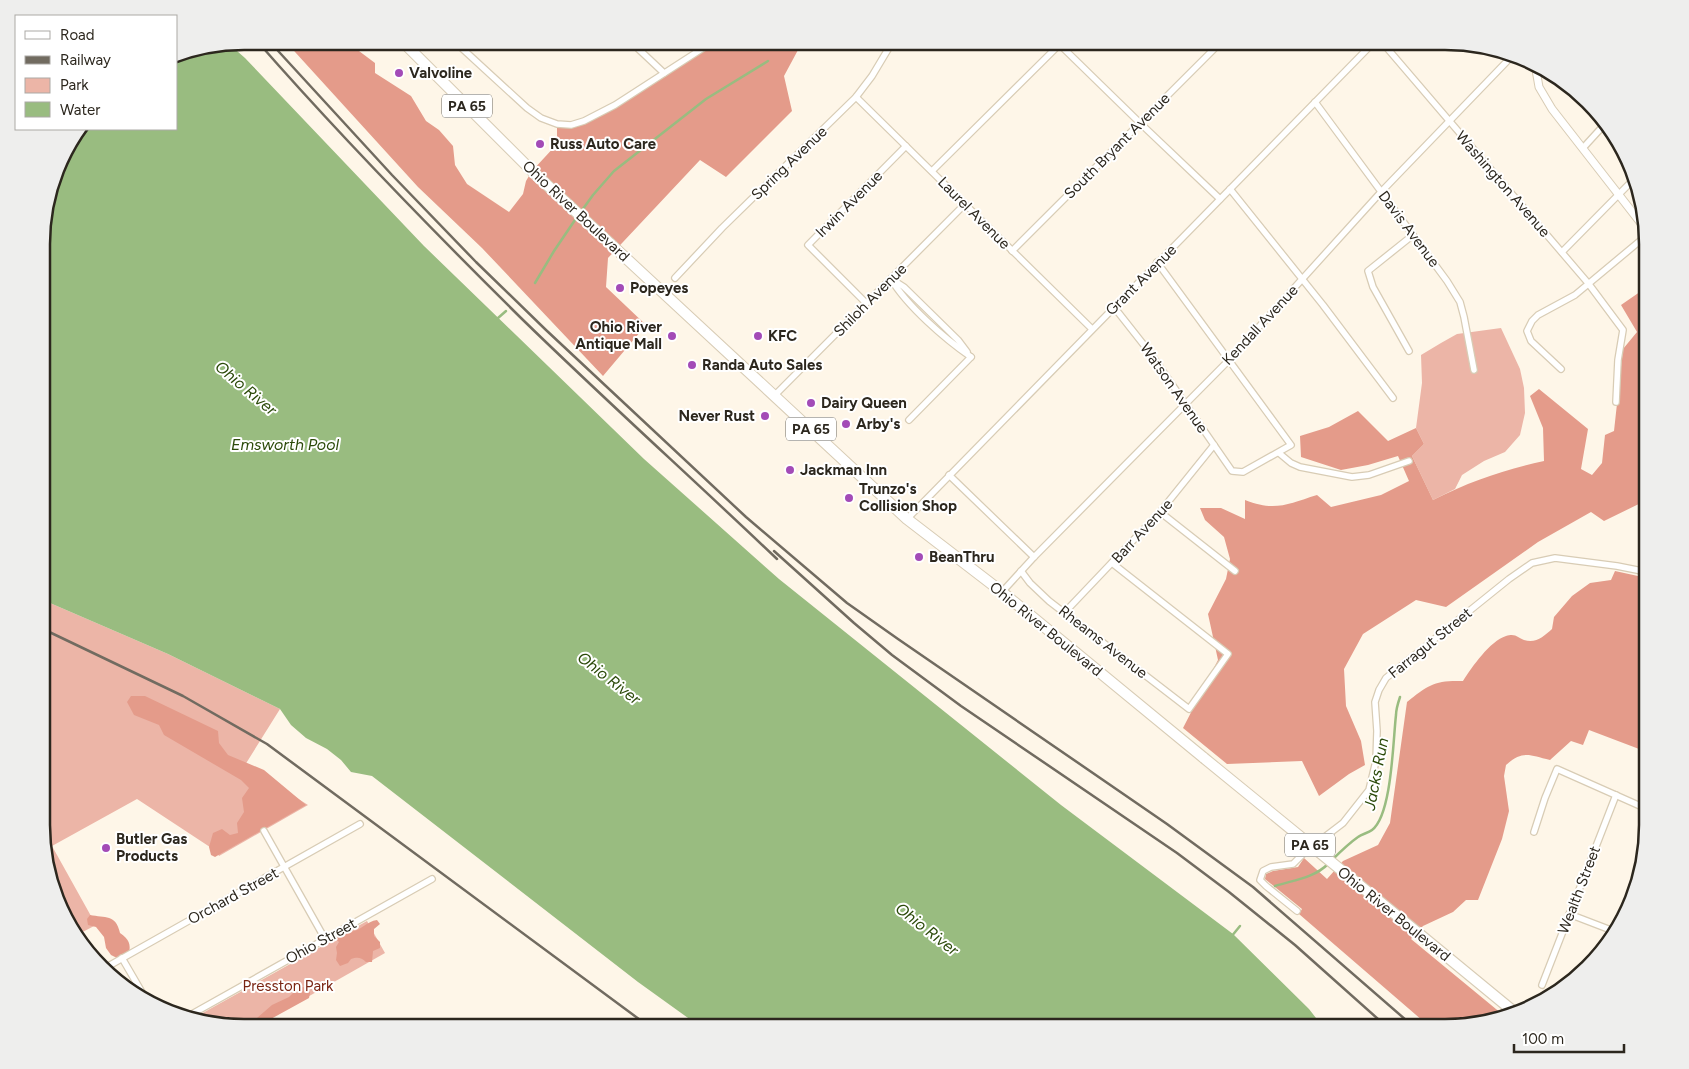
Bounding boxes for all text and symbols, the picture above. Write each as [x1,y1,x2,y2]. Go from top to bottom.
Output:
legend [15,15,178,130]
text: Road [60,26,95,44]
text: Railway [60,51,111,69]
place label: Valvoline [409,64,473,82]
marker: Valvoline [393,67,405,79]
text: Park [60,76,89,94]
street label: South Bryant Avenue [1060,89,1174,203]
road number: PA 65 [442,94,492,118]
text: Water [60,101,100,119]
street label: Spring Avenue [747,122,831,204]
street label: Washington Avenue [1452,127,1554,241]
place label: Russ Auto Care [550,135,657,153]
marker: Russ Auto Care [534,138,546,150]
street label: Ohio River Boulevard [519,157,633,265]
street label: Irwin Avenue [812,167,886,241]
street label: Laurel Avenue [934,173,1014,253]
street label: Davis Avenue [1375,187,1443,271]
street label: Grant Avenue [1102,241,1180,319]
street label: Shiloh Avenue [830,260,910,340]
place label: Popeyes [630,279,688,297]
street label: Kendall Avenue [1218,281,1302,369]
marker: Popeyes [614,282,626,294]
place label: Ohio River Antique Mall [575,318,662,353]
place label: KFC [768,327,797,345]
marker: Ohio River Antique Mall [666,330,678,342]
marker: KFC [752,330,764,342]
street label: Watson Avenue [1136,340,1212,436]
place label: Randa Auto Sales [702,356,822,374]
water label: Ohio River [211,357,281,420]
marker: Randa Auto Sales [686,359,698,371]
place label: Dairy Queen [821,394,907,412]
marker: Dairy Queen [805,397,817,409]
place label: Never Rust [679,407,755,425]
marker: Never Rust [759,410,771,422]
place label: Arby's [856,415,900,433]
road number: PA 65 [786,418,836,440]
marker: Arby's [840,418,852,430]
water label: Emsworth Pool [231,435,339,454]
place label: Jackman Inn [800,461,887,479]
marker: Jackman Inn [784,464,796,476]
place label: Trunzo's Collision Shop [859,480,957,515]
marker: Trunzo's Collision Shop [843,492,855,504]
street label: Barr Avenue [1108,495,1176,567]
place label: BeanThru [929,548,995,566]
marker: BeanThru [913,551,925,563]
street label: Ohio River Boulevard [986,578,1106,680]
street label: Rheams Avenue [1055,602,1151,682]
street label: Farragut Street [1385,604,1476,682]
water label: Ohio River [574,648,645,709]
water label: Jacks Run [1359,736,1392,813]
place label: Butler Gas Products [116,830,187,865]
road number: PA 65 [1285,834,1335,856]
marker: Butler Gas Products [100,842,112,854]
street label: Wealth Street [1554,843,1604,936]
street label: Ohio River Boulevard [1334,863,1454,965]
street label: Orchard Street [185,864,282,928]
water label: Ohio River [892,899,963,960]
street label: Ohio Street [283,914,360,968]
park label: Presston Park [243,977,334,995]
scale bar [1514,1022,1624,1054]
text: 100 m [1522,1030,1564,1048]

